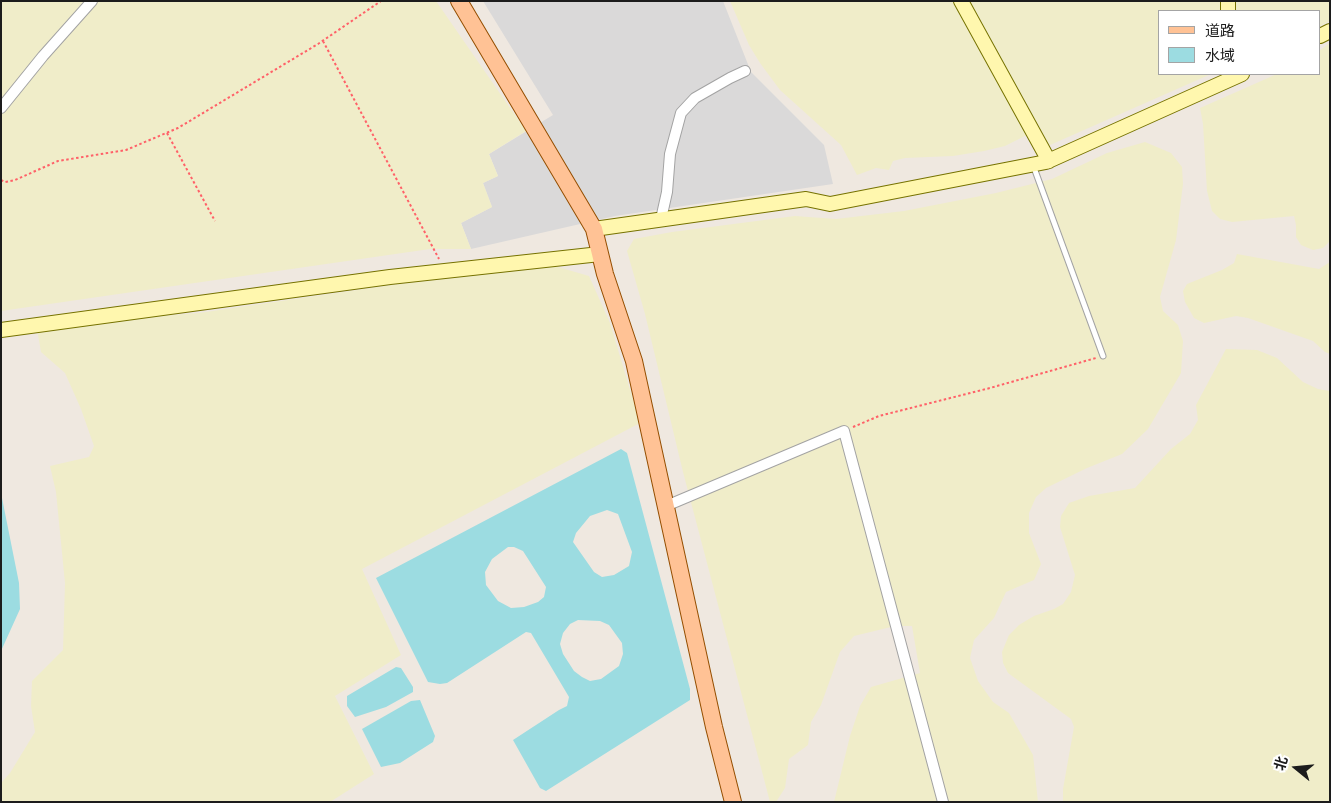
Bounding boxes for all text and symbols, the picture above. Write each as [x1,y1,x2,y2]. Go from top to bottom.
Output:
legend [1158,10,1321,75]
text: 道路 [1205,22,1235,40]
text: 水域 [1205,47,1235,65]
north arrow [1271,743,1321,793]
text: 北 [1271,754,1291,773]

